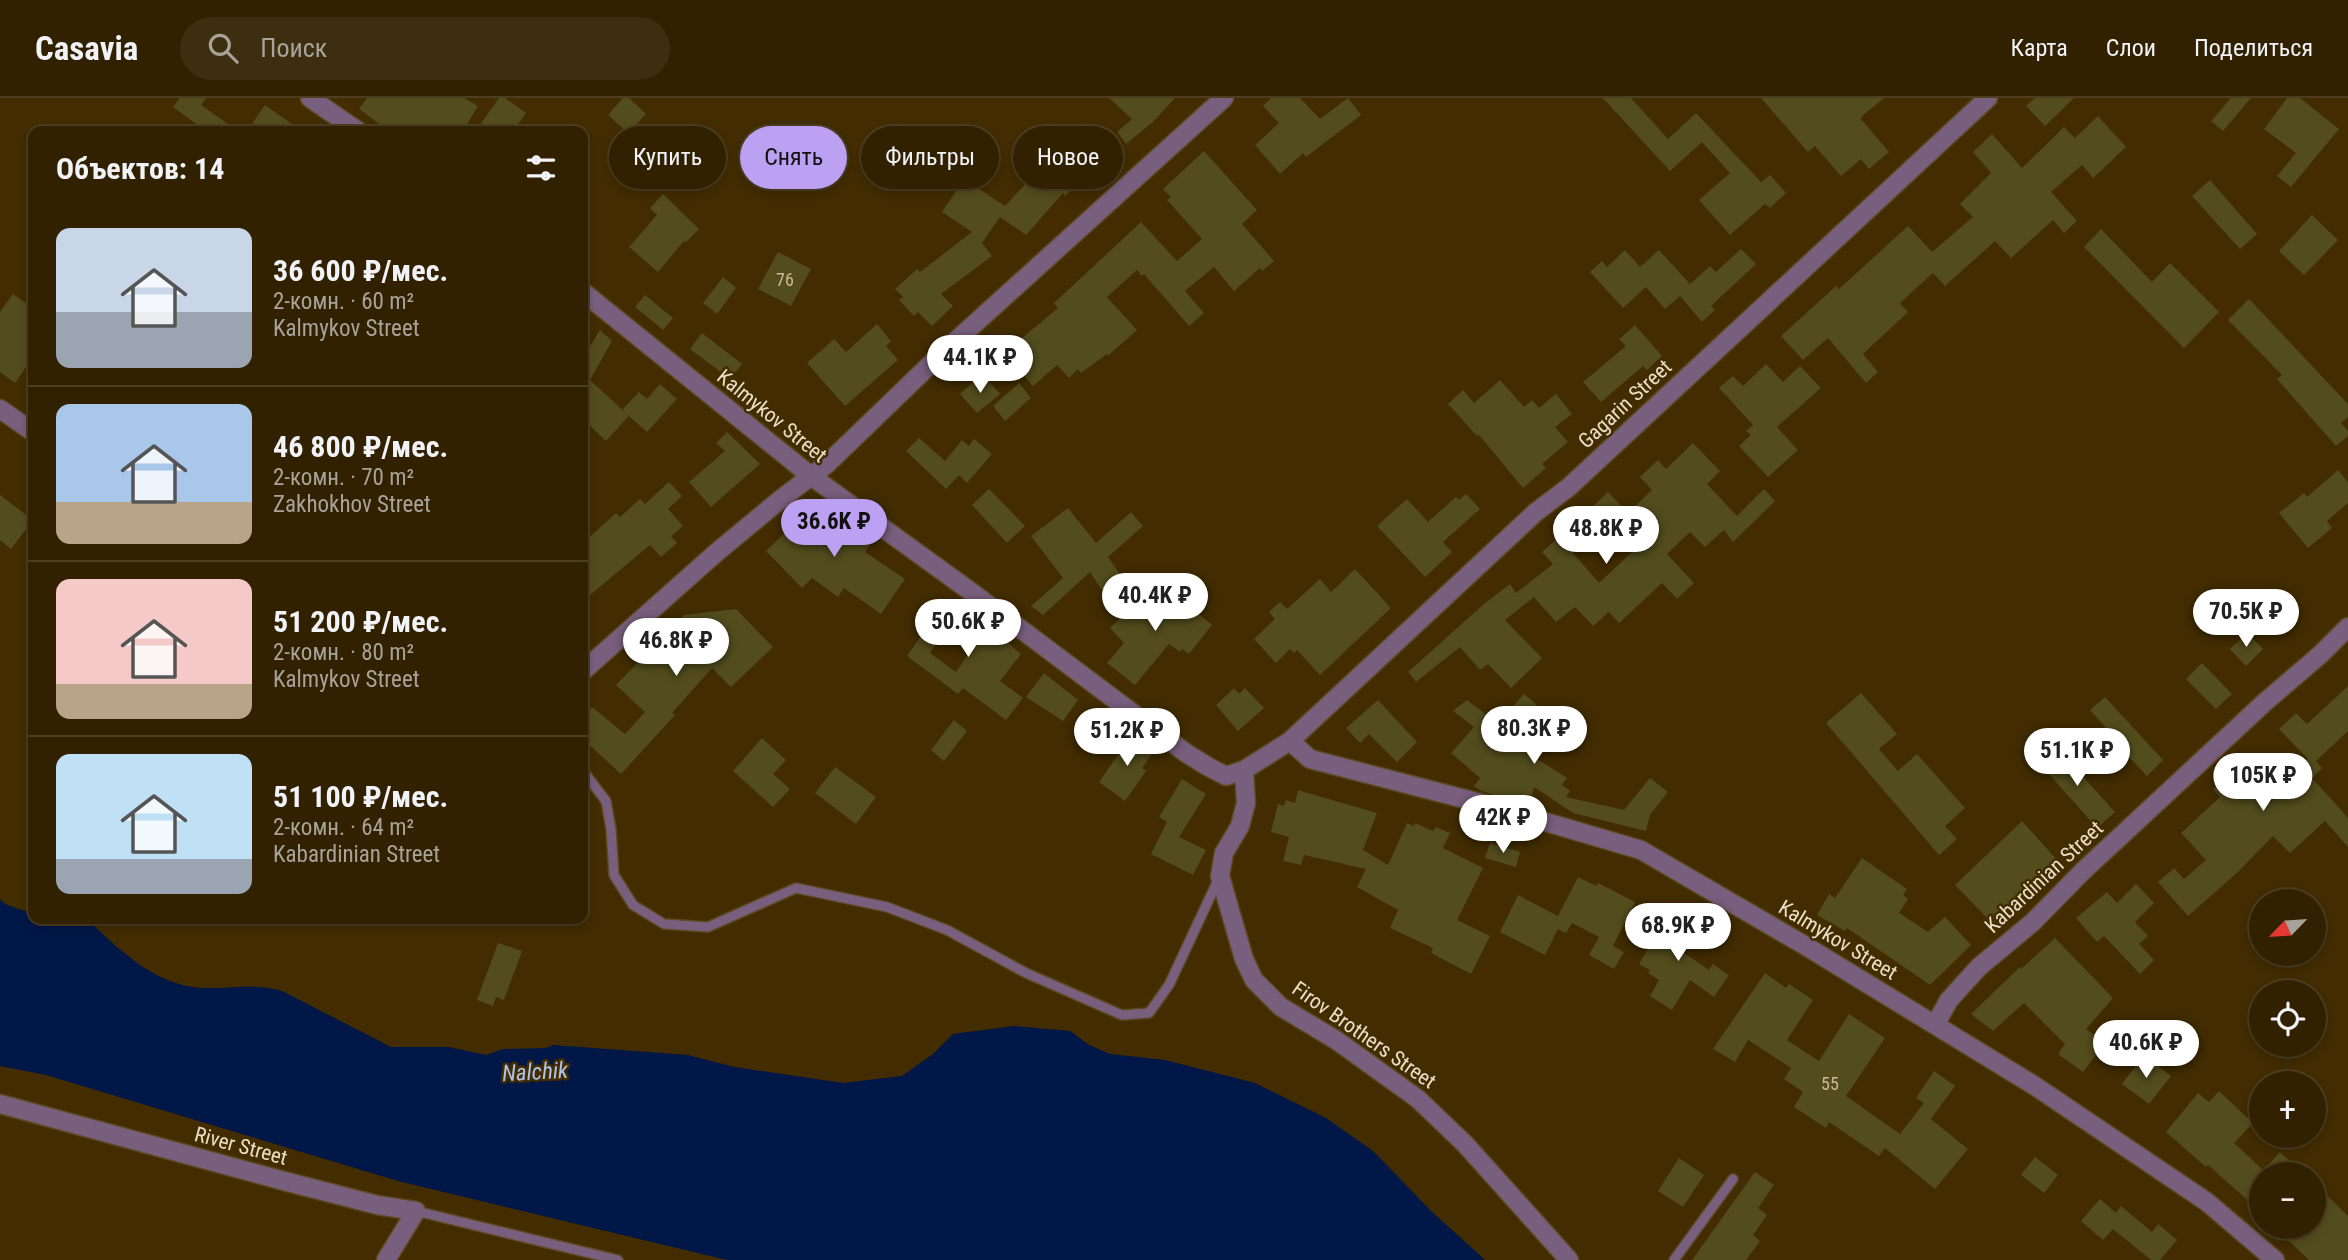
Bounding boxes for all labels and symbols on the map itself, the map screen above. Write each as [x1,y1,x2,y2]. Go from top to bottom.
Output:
house number: 76 [776,269,794,290]
pin: 44.1K ₽ [915,336,1045,395]
street label: Gagarin Street [1574,355,1676,453]
street label: Kalmykov Street [712,365,832,467]
pin: 36.6K ₽ [769,500,899,559]
pin: 48.8K ₽ [1541,506,1671,566]
pin: 40.4K ₽ [1090,574,1220,633]
pin: 70.5K ₽ [2181,589,2311,649]
pin: 50.6K ₽ [903,600,1033,659]
pin: 46.8K ₽ [611,618,741,678]
pin: 80.3K ₽ [1469,706,1599,766]
pin: 51.2K ₽ [1062,708,1192,768]
pin: 51.1K ₽ [2012,728,2142,788]
pin: 105K ₽ [2206,754,2320,813]
pin: 42K ₽ [1454,796,1552,855]
street label: Kabardinian Street [1980,816,2108,938]
north arrow [2249,889,2326,966]
street label: Kalmykov Street [1774,895,1902,985]
pin: 68.9K ₽ [1613,904,1743,963]
street label: Firov Brothers Street [1288,977,1440,1093]
pin: 40.6K ₽ [2081,1020,2211,1080]
water label: Nalchik [501,1057,570,1087]
house number: 55 [1821,1073,1839,1094]
street label: River Street [192,1122,290,1170]

